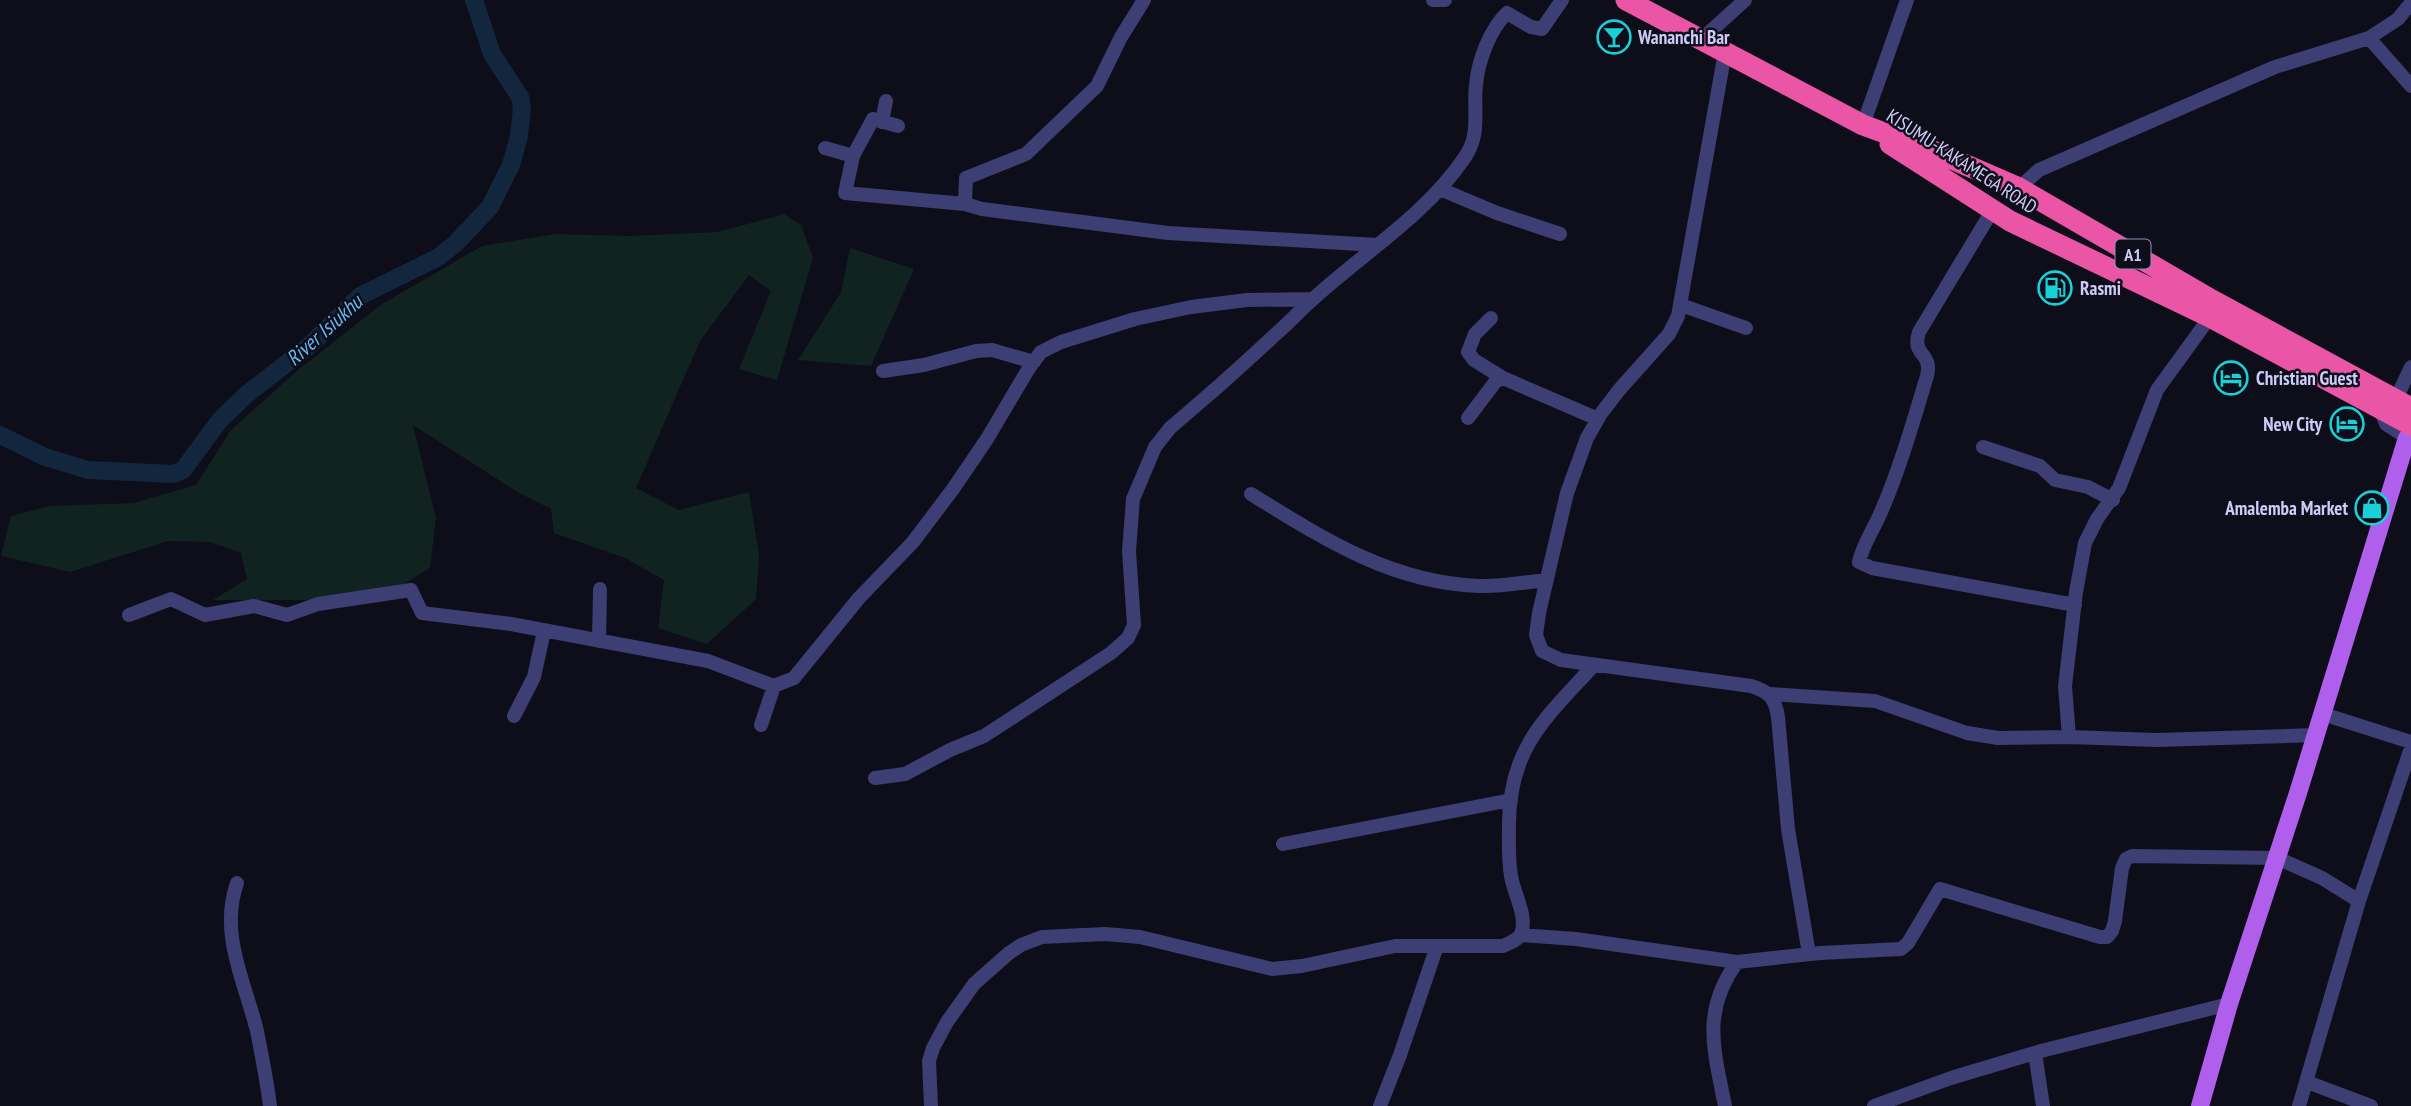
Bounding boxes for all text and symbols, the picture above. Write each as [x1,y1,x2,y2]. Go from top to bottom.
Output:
bar icon: Wananchi Bar [1595,18,1633,56]
place label: Wananchi Bar [1637,25,1730,49]
street label: KISUMU-KAKAMEGA ROAD [1882,103,2042,219]
road number: A1 [2116,240,2150,268]
fuel station icon: Rasmi [2036,269,2074,307]
place label: Rasmi [2080,276,2121,300]
water label: River Isiukhu [280,287,369,371]
hotel icon: Christian Guest [2212,359,2250,397]
place label: Christian Guest [2256,366,2358,390]
hotel icon: New City [2328,405,2366,443]
place label: New City [2263,412,2322,436]
shop icon: Amalemba Market [2353,489,2391,527]
place label: Amalemba Market [2224,496,2348,520]

